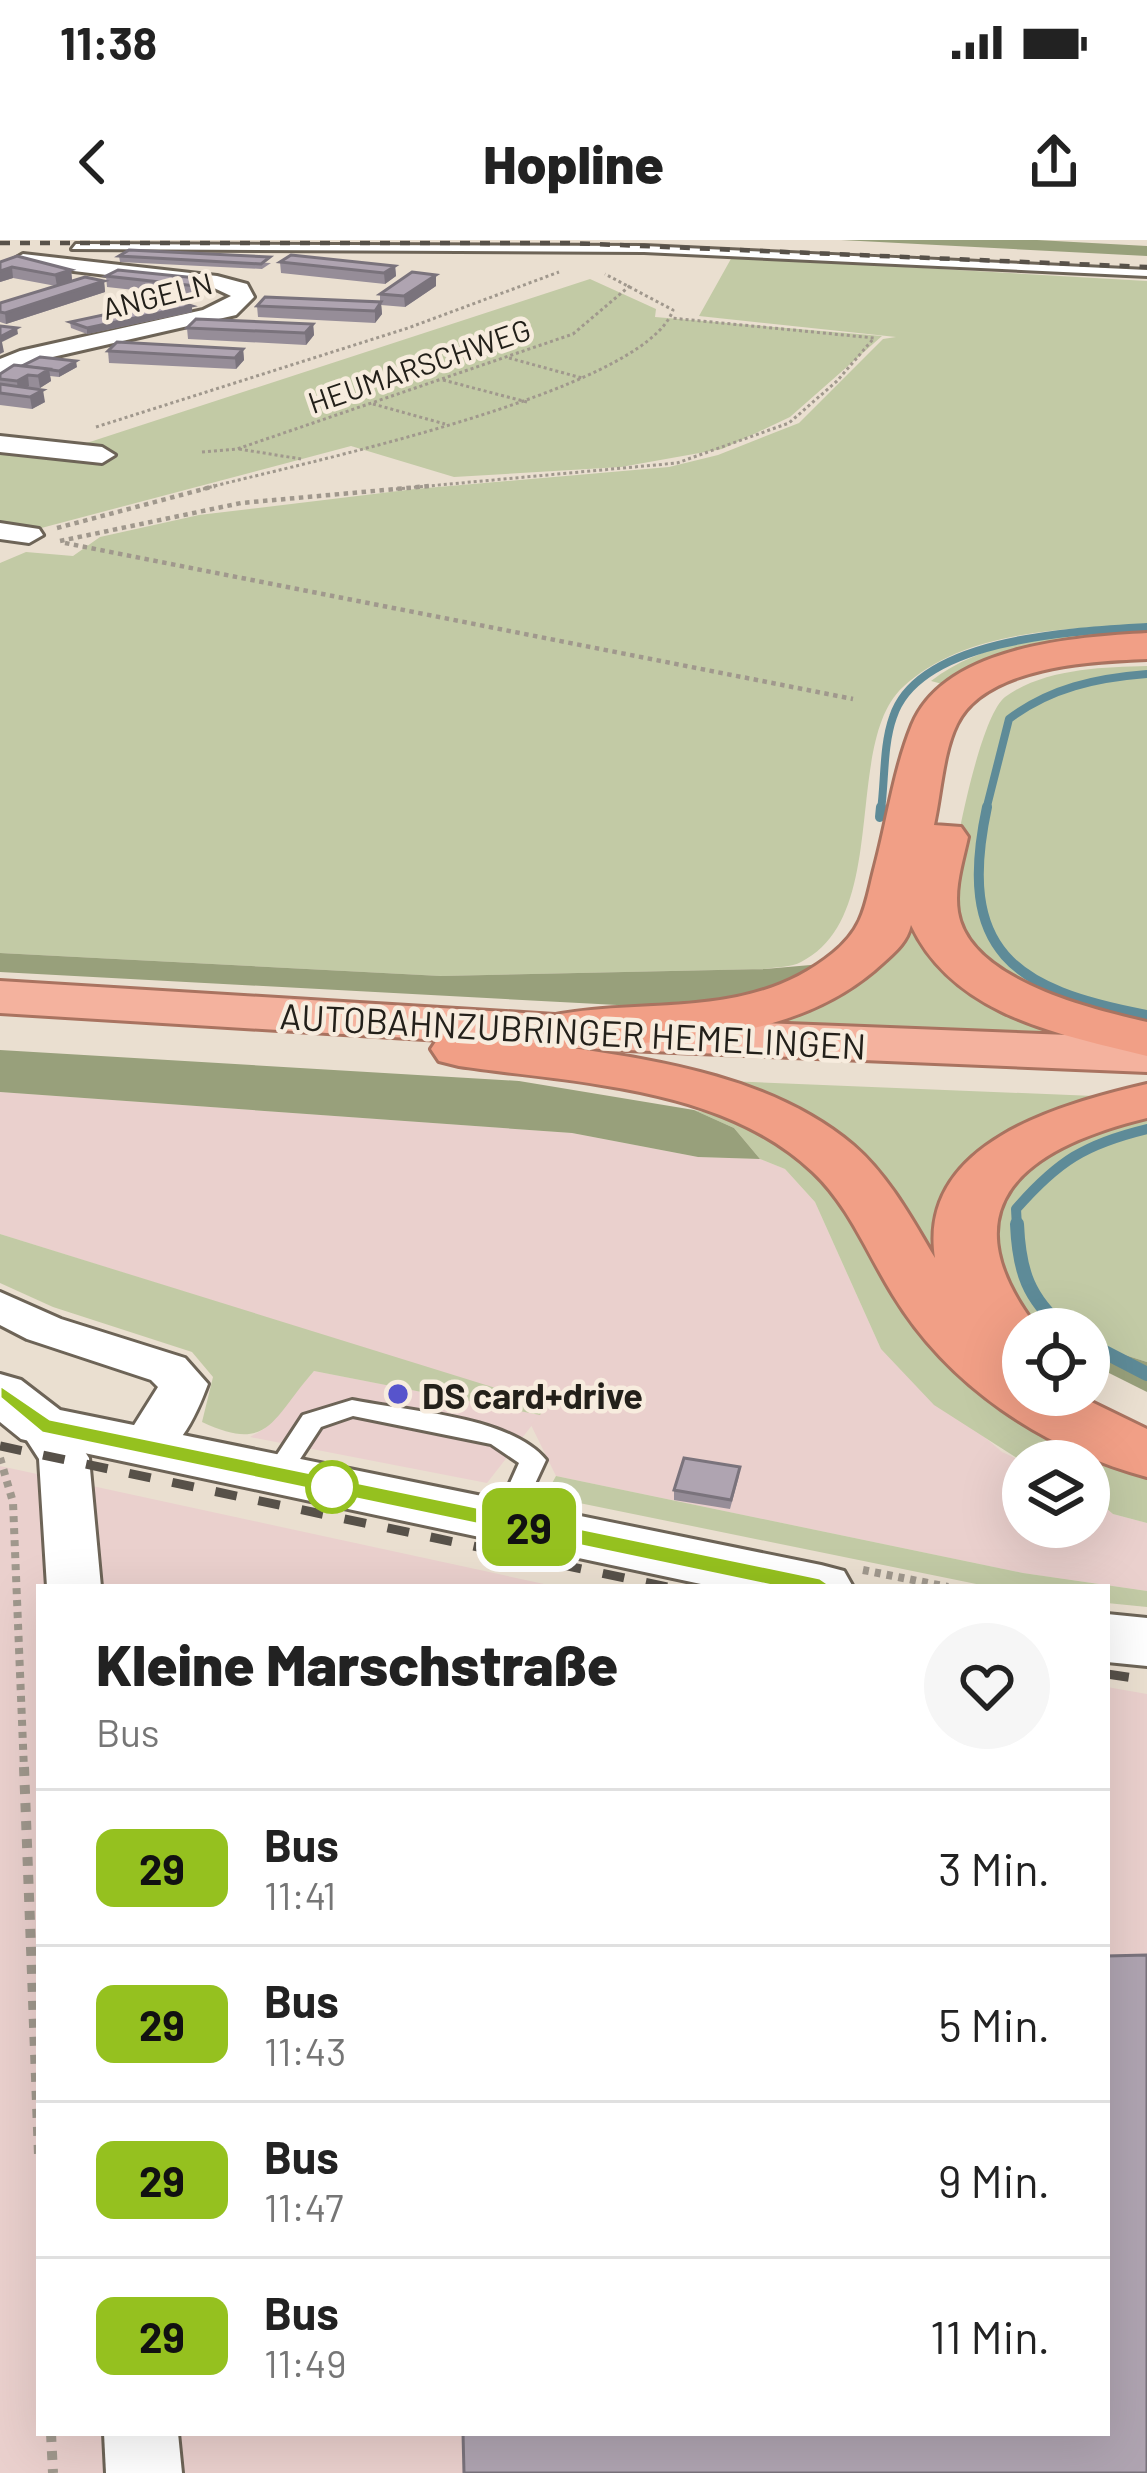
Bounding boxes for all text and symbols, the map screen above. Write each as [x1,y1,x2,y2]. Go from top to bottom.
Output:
text: 11:38 [60,15,157,69]
icon: back [60,129,126,195]
icon: share [1021,129,1087,195]
text: Hopline [483,130,664,195]
street label: ANGELN [98,264,216,326]
street label: HEUMARSCHWEG [303,310,535,420]
street label: AUTOBAHNZUBRINGER HEMELINGEN [279,993,867,1067]
map controls [1002,1308,1110,1548]
button: locate [1002,1308,1110,1416]
place label: DS card+drive [422,1373,643,1416]
marker: DS card+drive [385,1381,411,1407]
button: layers [1002,1440,1110,1548]
unlabelled marker [307,1462,357,1512]
line badge: 29 [475,1488,583,1566]
text: 29 [506,1502,552,1552]
button: heart [924,1623,1050,1749]
text: Kleine Marschstraße [96,1629,618,1697]
text: Bus [96,1708,160,1755]
text: Bus [264,1817,339,1871]
text: 3 Min. [938,1841,1050,1895]
text: 29 [139,1843,185,1893]
text: 11:41 [264,1871,336,1918]
text: Bus [264,1973,339,2027]
text: 5 Min. [938,1997,1050,2051]
text: 29 [139,1999,185,2049]
text: 11:43 [264,2027,346,2074]
text: Bus [264,2129,339,2183]
text: 9 Min. [938,2153,1050,2207]
text: 29 [139,2155,185,2205]
text: 11:47 [264,2183,343,2230]
text: Bus [264,2285,339,2339]
text: 11 Min. [930,2309,1050,2363]
text: 29 [139,2311,185,2361]
text: 11:49 [264,2339,346,2386]

